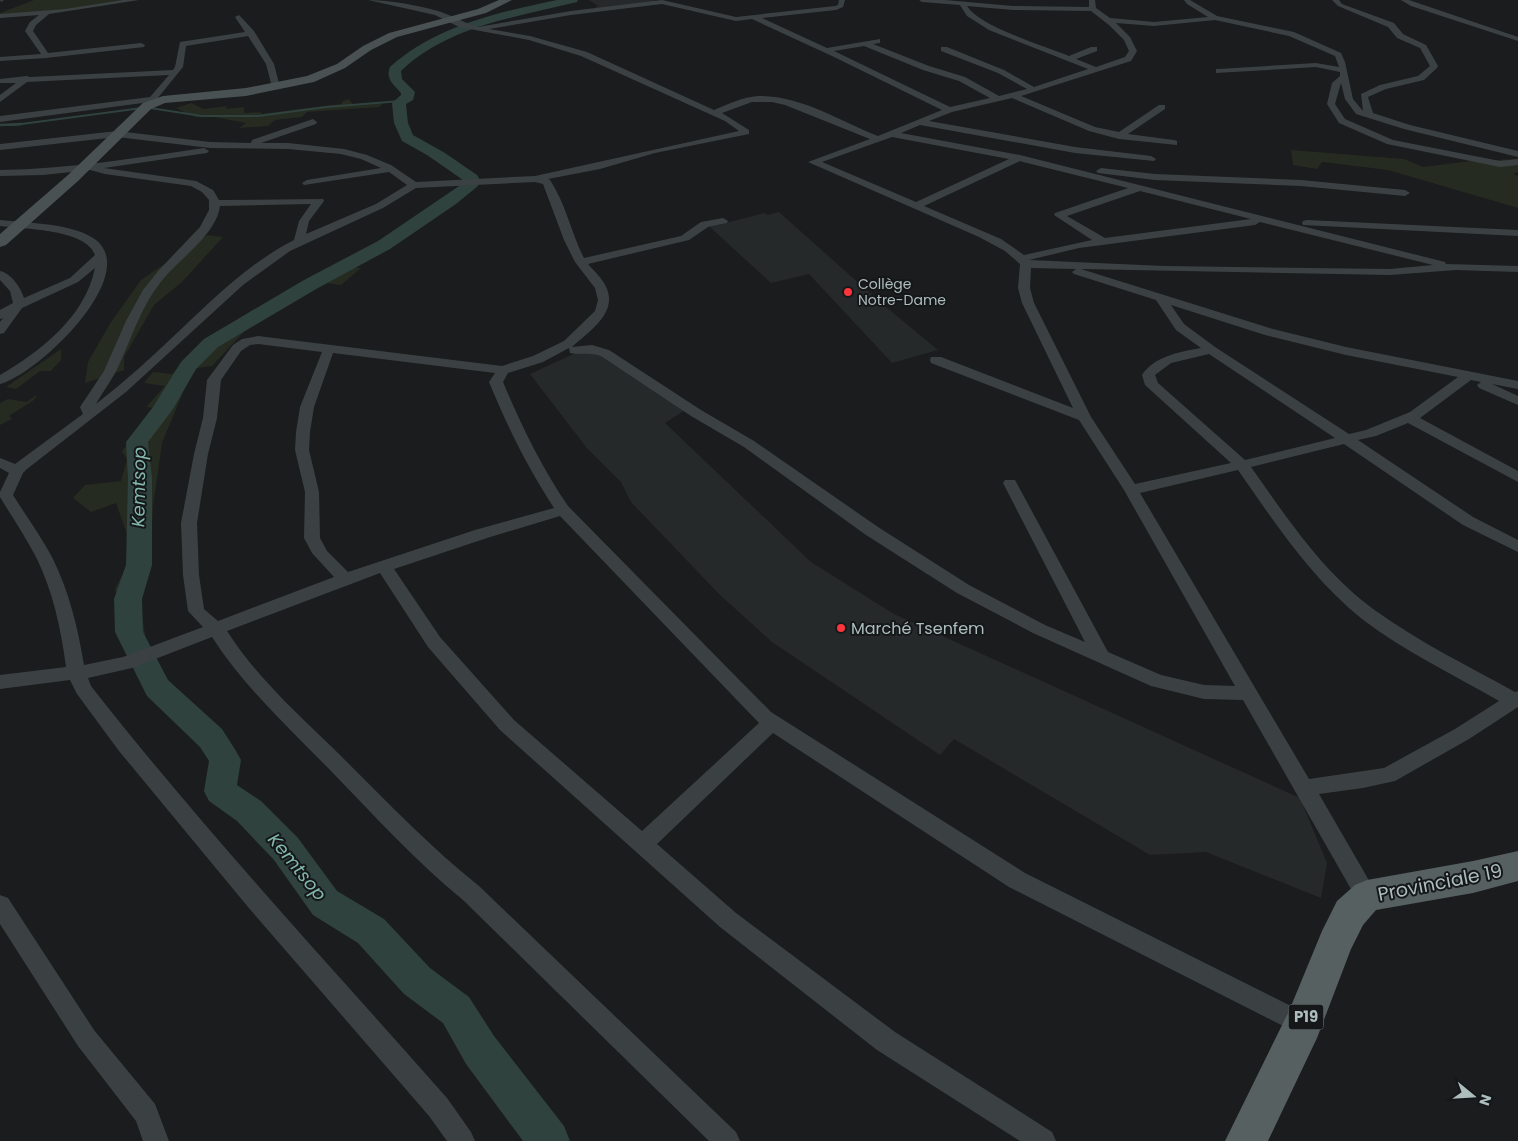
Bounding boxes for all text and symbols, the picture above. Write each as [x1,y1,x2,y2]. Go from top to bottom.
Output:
place label: Collège Notre-Dame [858,274,946,310]
marker: Collège Notre-Dame [842,286,854,298]
water label: Kemtsop [125,447,152,527]
place label: Marché Tsenfem [851,617,985,640]
marker: Marché Tsenfem [835,622,847,634]
water label: Kemtsop [262,828,332,906]
street label: Provinciale 19 [1375,857,1505,908]
road number: P19 [1288,1004,1324,1030]
north arrow [1448,1071,1498,1121]
text: N [1474,1092,1497,1108]

